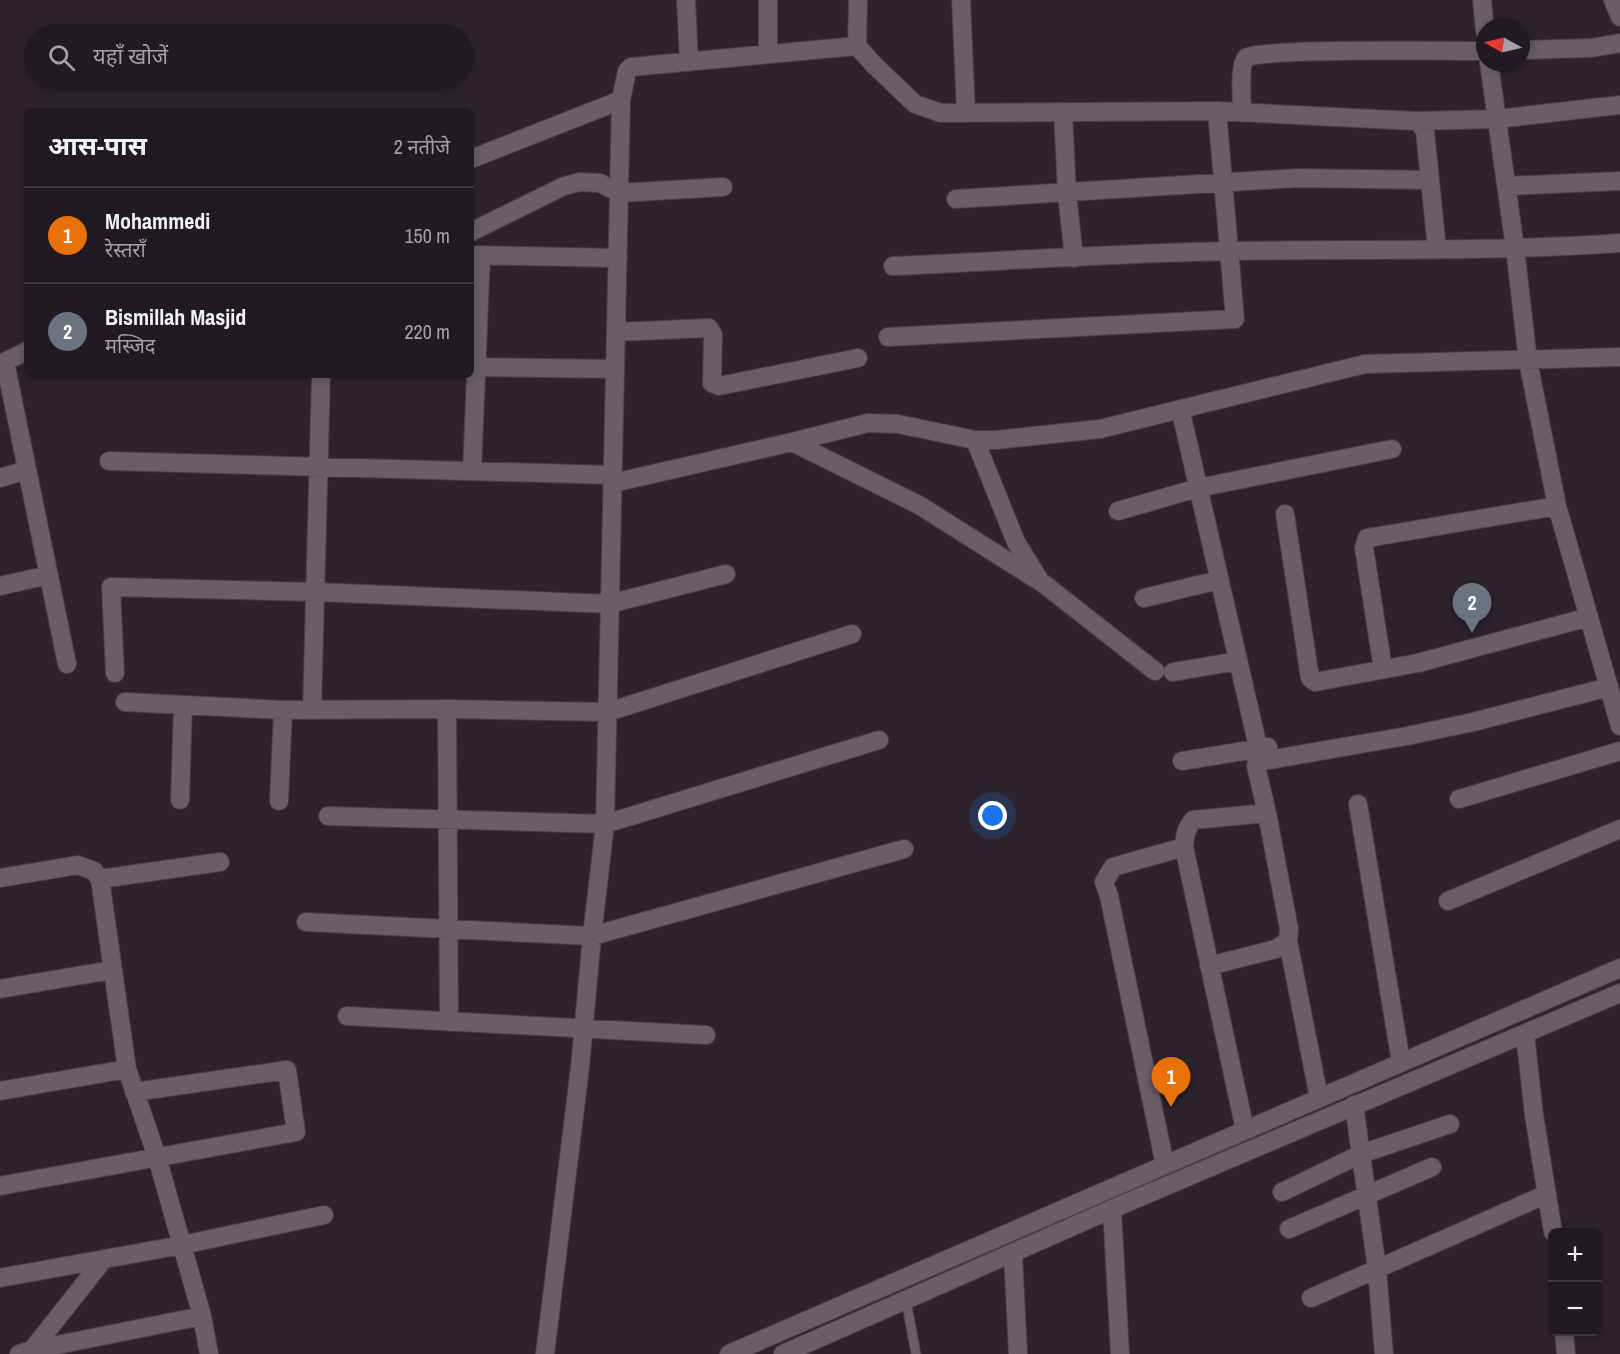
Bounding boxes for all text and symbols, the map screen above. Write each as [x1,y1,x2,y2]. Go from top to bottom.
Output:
north arrow [1476,18,1530,72]
search box [24,24,474,90]
icon: search [45,41,78,74]
text: यहाँ खोजें [93,41,168,71]
text: आस-पास [48,128,147,163]
text: 2 नतीजे [394,133,450,160]
text: Mohammedi [105,206,210,236]
text: 1 [63,222,72,249]
text: 150 m [404,222,450,249]
text: रेस्तराँ [105,236,146,263]
text: Bismillah Masjid [105,302,246,332]
text: 2 [63,318,72,345]
text: 220 m [404,318,450,345]
text: मस्जिद [105,332,155,359]
pin: 2 [1452,584,1492,633]
your location [978,801,1007,830]
pin: 1 [1152,1058,1190,1107]
map controls [1548,1228,1602,1336]
button: + [1548,1228,1602,1282]
button: − [1548,1282,1602,1336]

